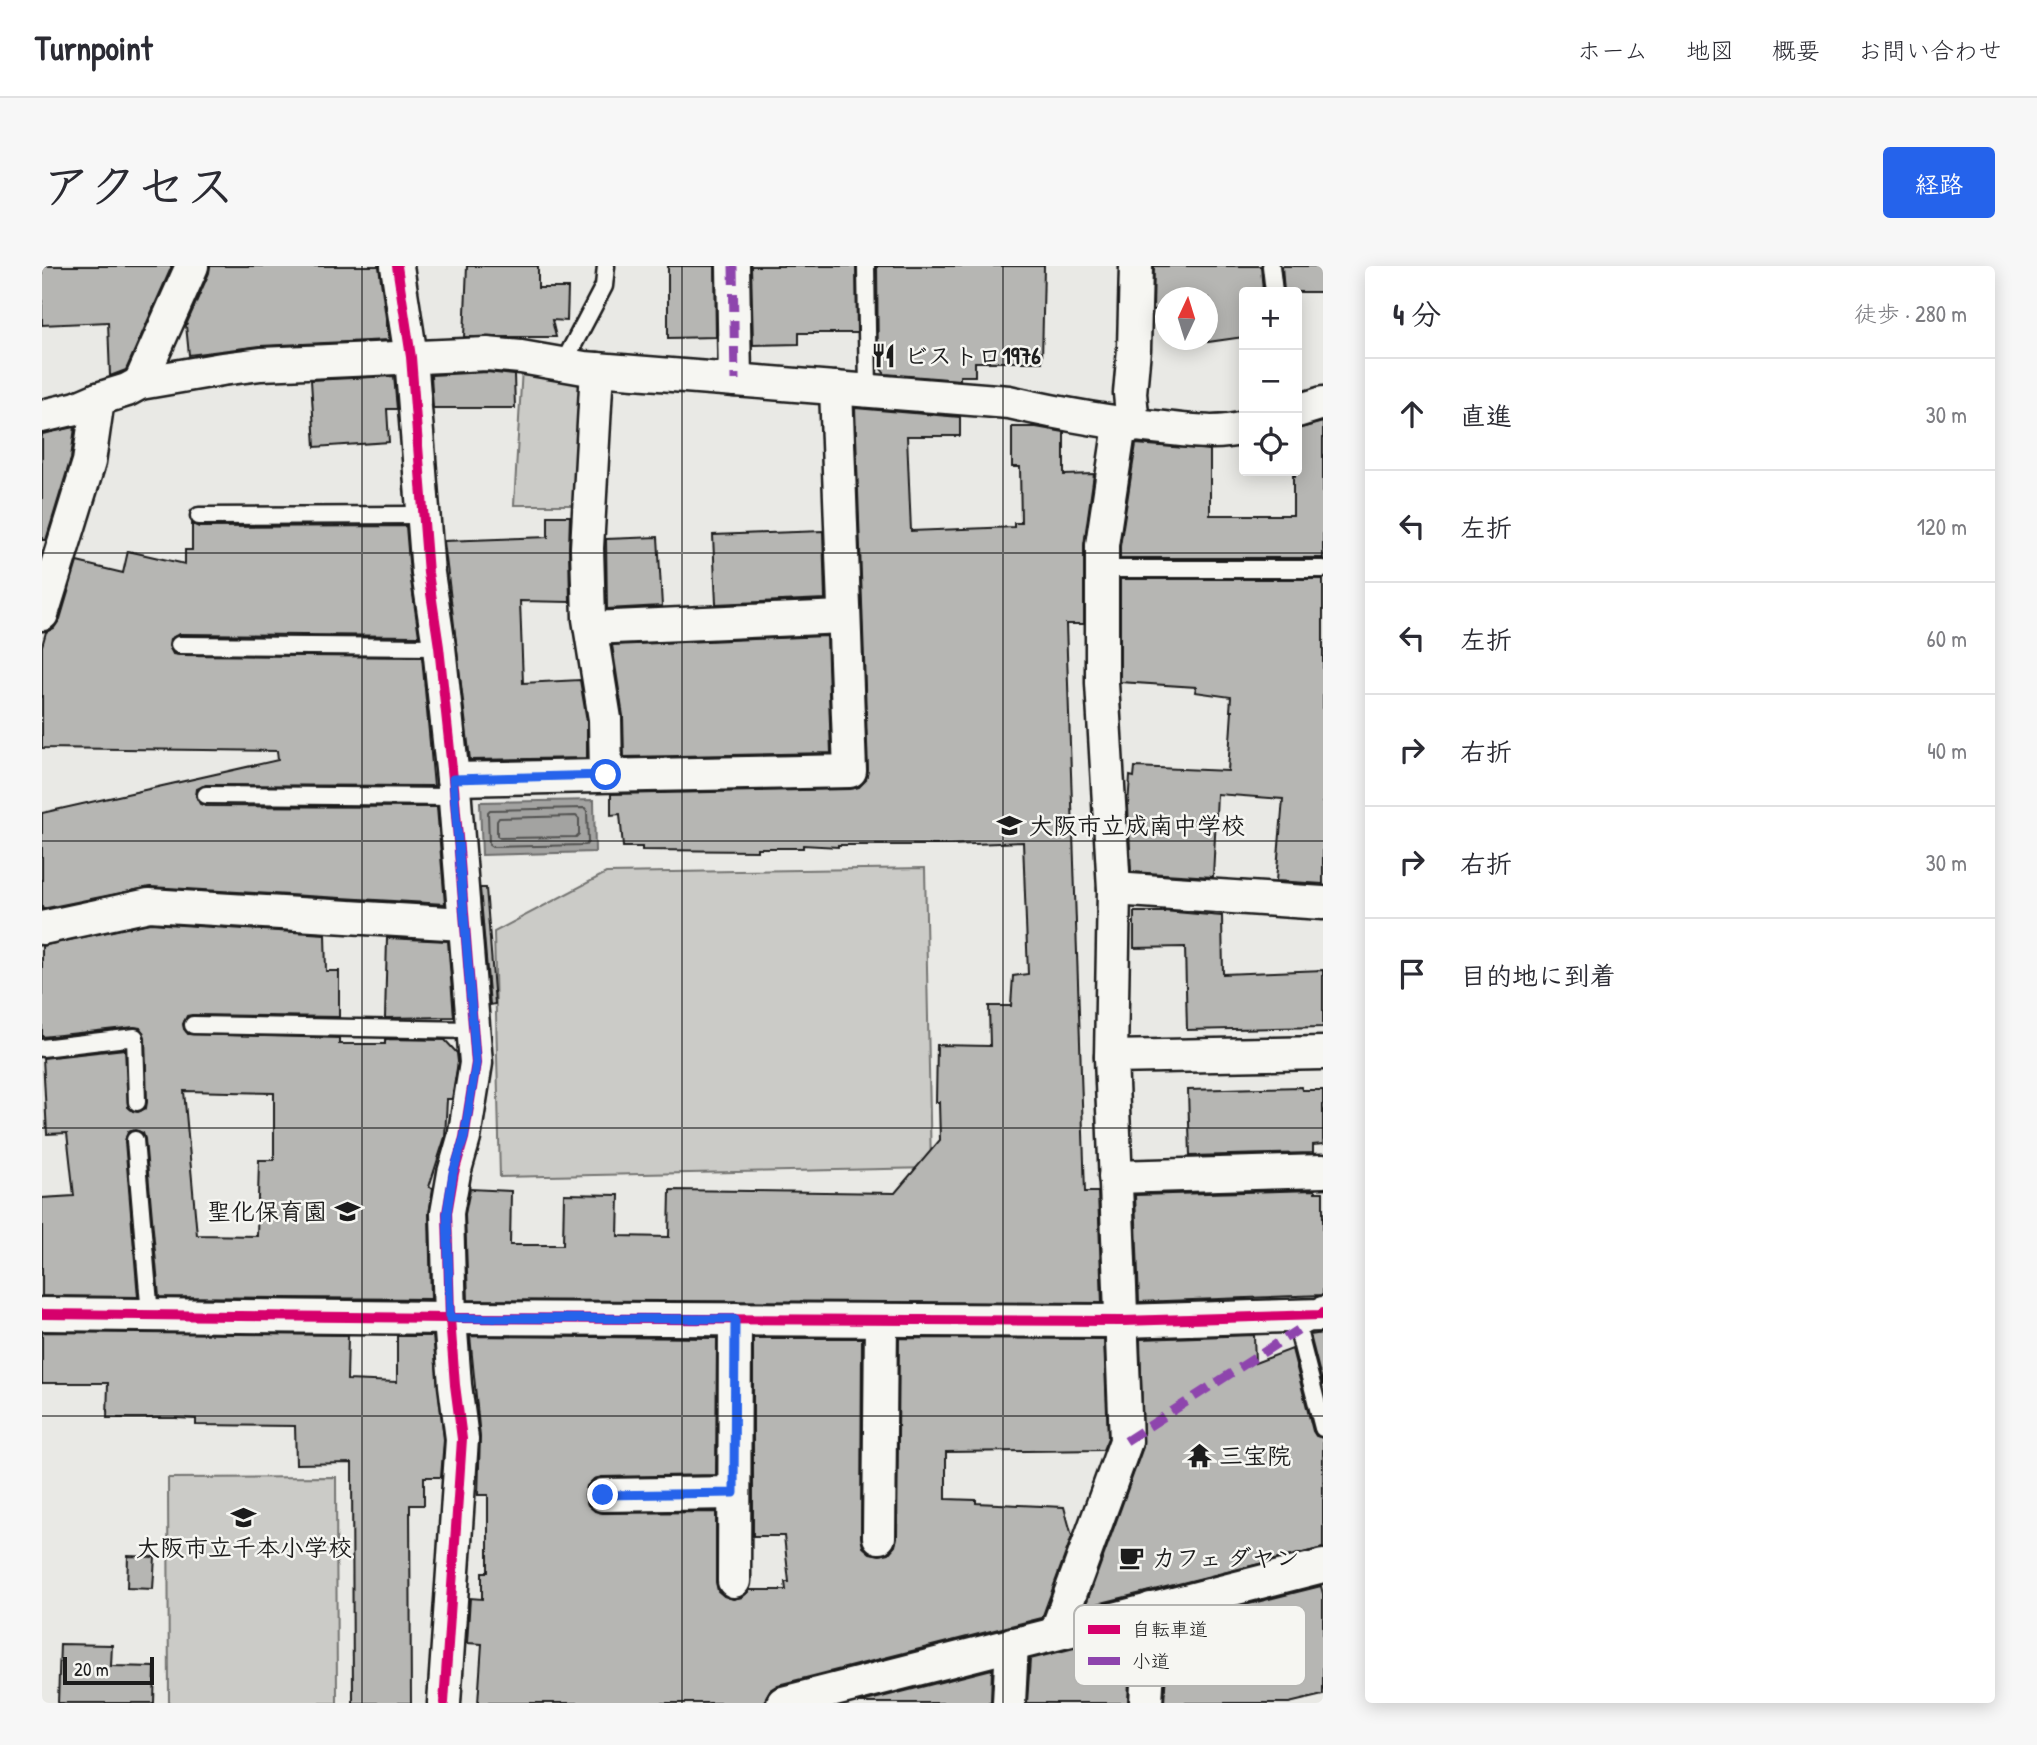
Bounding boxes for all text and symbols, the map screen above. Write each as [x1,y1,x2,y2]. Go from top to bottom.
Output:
text: Turnpoint [35,26,152,70]
text: ホーム [1577,34,1648,66]
text: 地図 [1686,34,1734,66]
text: 概要 [1772,34,1820,66]
text: お問い合わせ [1858,34,2002,66]
button: 経路 [1883,147,1995,218]
text: アクセス [42,152,235,218]
north arrow [1155,287,1218,350]
map controls [1239,287,1302,476]
button: + [1239,287,1302,350]
text: 4 分 [1393,294,1441,334]
text: 徒歩 · 280 m [1854,298,1967,329]
place label: ビストロ1976 [904,339,1041,371]
restaurant icon: ビストロ1976 [870,342,898,370]
button: − [1239,350,1302,413]
icon: ahead [1393,395,1431,433]
text: 直進 [1460,398,1512,433]
text: 30 m [1925,399,1967,430]
button: locate [1239,413,1302,476]
icon: left [1393,507,1431,545]
text: 左折 [1460,510,1512,545]
text: 120 m [1917,511,1967,542]
icon: left [1393,619,1431,657]
text: 左折 [1460,622,1512,657]
text: 60 m [1927,623,1967,654]
icon: right [1393,731,1431,769]
text: 右折 [1460,734,1512,769]
text: 40 m [1927,735,1967,766]
route start [590,759,621,790]
place label: 大阪市立成南中学校 [1029,809,1245,841]
school or university icon: 大阪市立成南中学校 [995,812,1023,840]
icon: right [1393,843,1431,881]
text: 右折 [1460,846,1512,881]
text: 30 m [1925,847,1967,878]
icon: arrive [1393,955,1431,993]
text: 目的地に到着 [1460,958,1616,993]
place label: 聖化保育園 [207,1195,327,1227]
school or university icon: 聖化保育園 [333,1198,361,1226]
place label: 三宝院 [1219,1439,1291,1471]
temple icon: 三宝院 [1185,1442,1213,1470]
route end [587,1479,618,1510]
school or university icon: 大阪市立千本小学校 [230,1503,258,1531]
place label: 大阪市立千本小学校 [136,1531,352,1563]
place label: カフェ ダヤン [1152,1541,1300,1573]
cafe icon: カフェ ダヤン [1118,1544,1146,1572]
legend [1074,1605,1306,1686]
text: 自転車道 [1132,1616,1208,1642]
text: 小道 [1132,1648,1170,1674]
scale bar [63,1654,154,1686]
text: 20 m [74,1656,109,1682]

